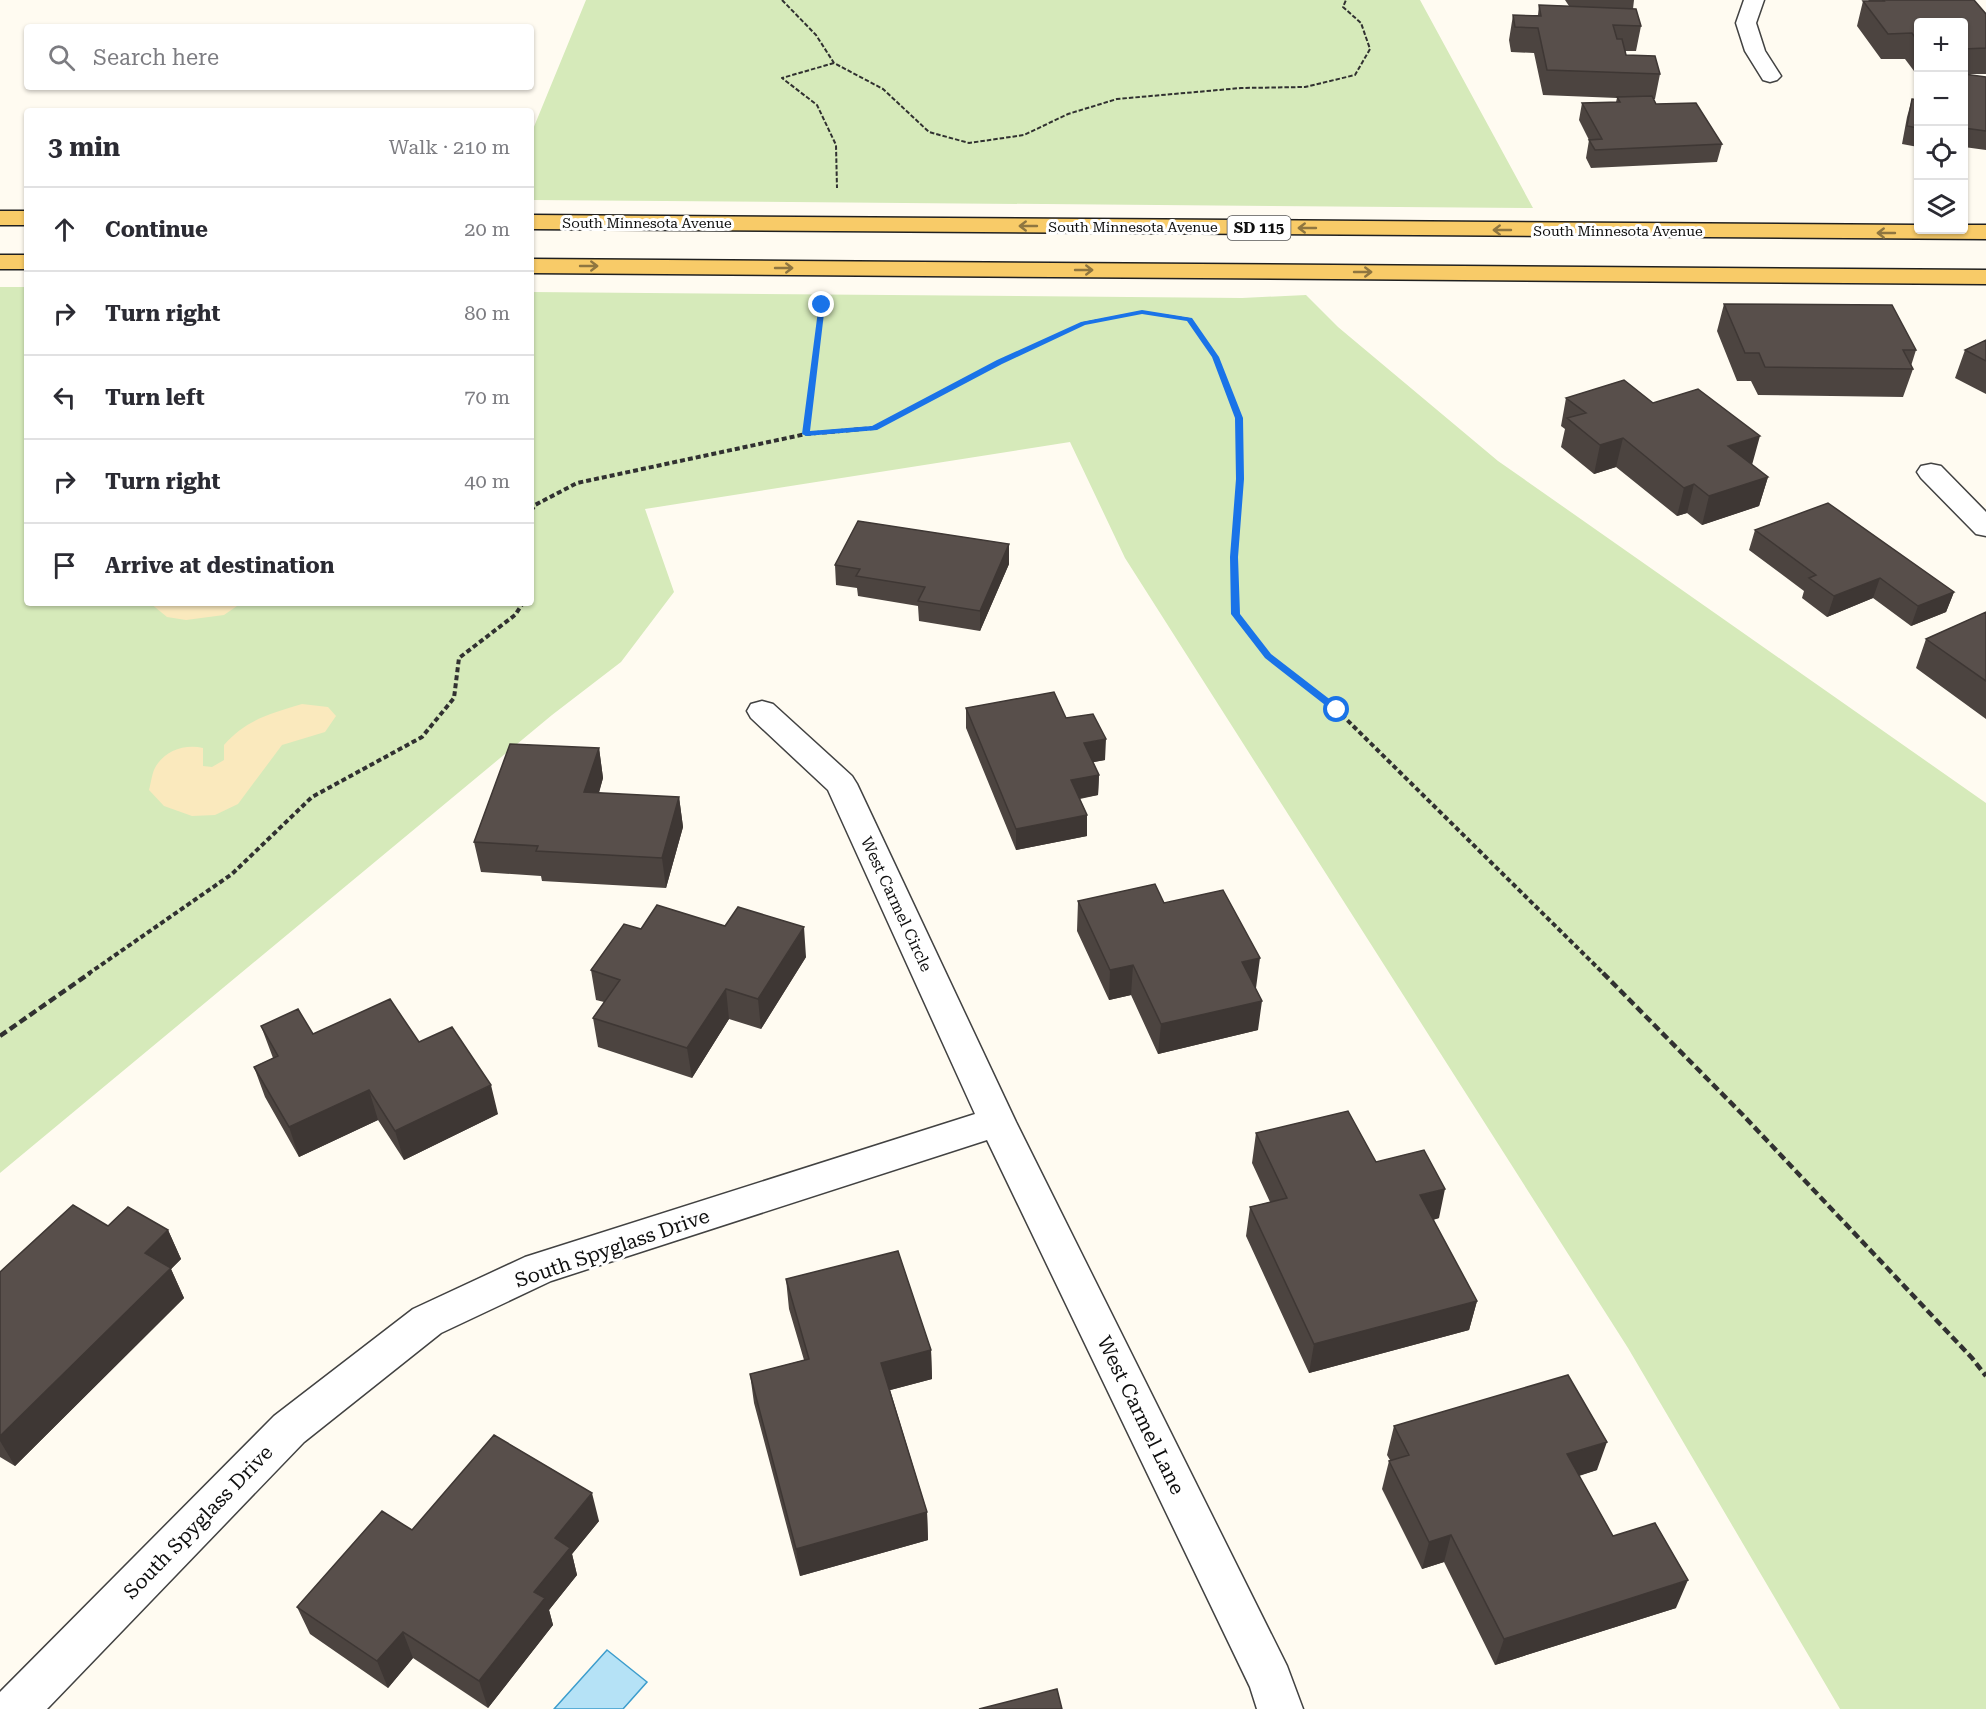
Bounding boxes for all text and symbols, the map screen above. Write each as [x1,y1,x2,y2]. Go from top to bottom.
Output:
map controls [1914,18,1968,234]
button: + [1914,18,1968,72]
search box [24,24,534,90]
icon: search [45,41,78,74]
text: Search here [93,45,219,70]
button: − [1914,72,1968,126]
button: locate [1914,126,1968,180]
text: 3 min [48,132,120,162]
text: Walk · 210 m [389,135,510,159]
button: layers [1914,180,1968,234]
icon: ahead [48,213,81,246]
street label: South Minnesota Avenue [562,215,732,231]
road number: SD 115 [1228,216,1290,240]
text: Continue [105,217,208,242]
text: 20 m [464,217,510,241]
street label: South Minnesota Avenue [1048,219,1218,235]
one-way arrow [1018,220,1038,232]
one-way arrow [1297,222,1317,234]
street label: South Minnesota Avenue [1533,223,1703,239]
one-way arrow [1492,224,1512,236]
one-way arrow [1876,227,1896,239]
one-way arrow [579,260,599,272]
one-way arrow [774,262,794,274]
one-way arrow [1074,264,1094,276]
one-way arrow [1353,266,1373,278]
route end [808,291,834,317]
icon: right [48,297,81,330]
text: Turn right [105,301,220,326]
text: 80 m [464,301,510,325]
icon: left [48,381,81,414]
text: Turn left [105,385,205,410]
text: 70 m [464,385,510,409]
icon: right [48,465,81,498]
text: Turn right [105,469,220,494]
text: 40 m [464,469,510,493]
icon: arrive [48,549,81,582]
text: Arrive at destination [105,553,334,578]
route start [1323,696,1349,722]
street label: West Carmel Circle [857,834,936,975]
street label: South Spyglass Drive [512,1203,712,1293]
street label: West Carmel Lane [1092,1332,1190,1498]
street label: South Spyglass Drive [118,1440,278,1604]

